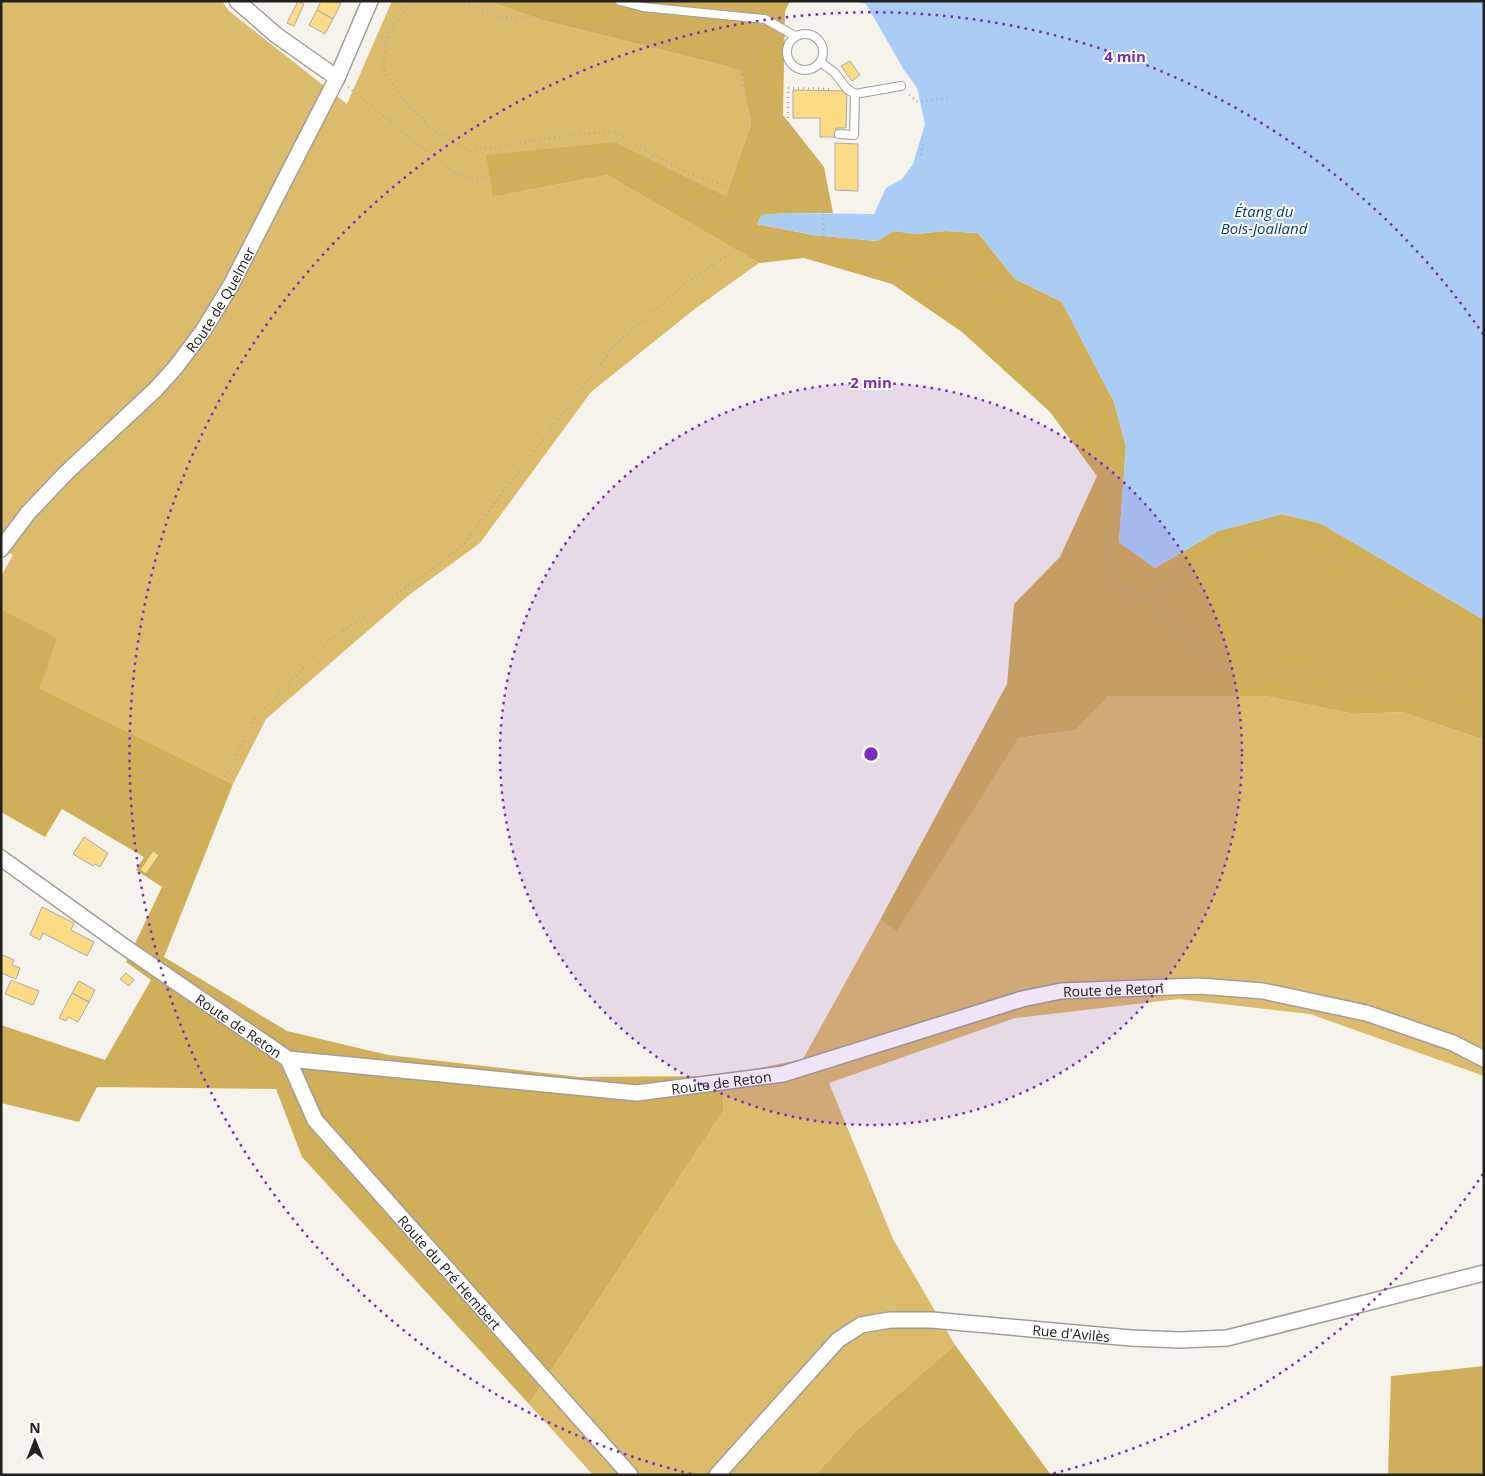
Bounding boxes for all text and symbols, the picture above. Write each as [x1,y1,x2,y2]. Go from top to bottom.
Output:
text: 4 min [1104,46,1146,66]
water label: Étang du Bois-Joalland [1221,201,1308,238]
street label: Route de Quelmer [181,243,259,356]
text: 2 min [850,372,892,392]
centre of rings [862,745,880,763]
street label: Route de Reton [1063,978,1164,1000]
street label: Route de Reton [192,989,286,1062]
street label: Route de Reton [670,1066,772,1098]
street label: Route du Pré Hembert [394,1211,506,1333]
street label: Rue d'Avilès [1032,1320,1111,1346]
north arrow [10,1416,60,1466]
text: N [29,1418,41,1437]

